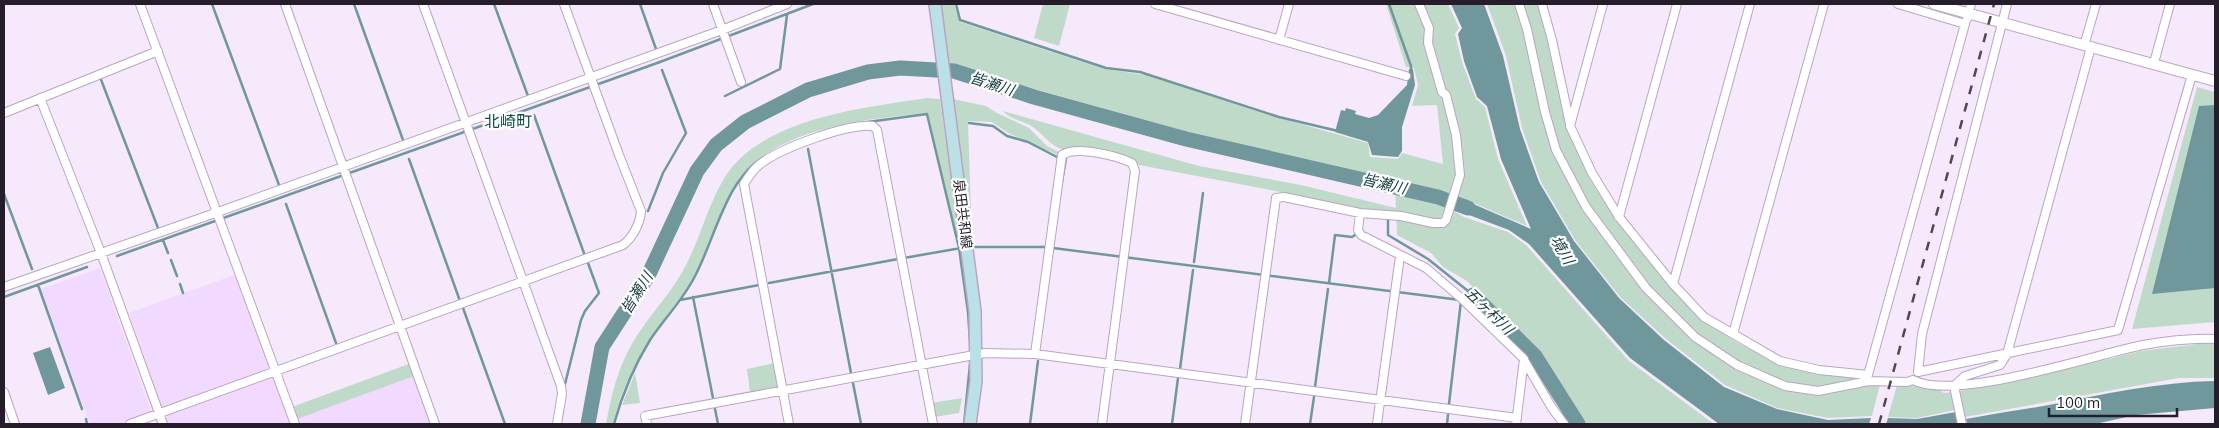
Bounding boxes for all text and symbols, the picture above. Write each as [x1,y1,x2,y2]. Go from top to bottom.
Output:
water label: 皆瀬川 [968,68,1018,100]
district label: 北崎町 [484,111,532,131]
water label: 皆瀬川 [1360,169,1410,198]
street label: 泉田共和線 [950,178,976,250]
water label: 境川 [1547,232,1579,269]
water label: 皆瀬川 [617,267,658,317]
water label: 五ヶ村川 [1461,283,1519,340]
scale bar [2049,386,2176,418]
text: 100 m [2056,393,2100,412]

